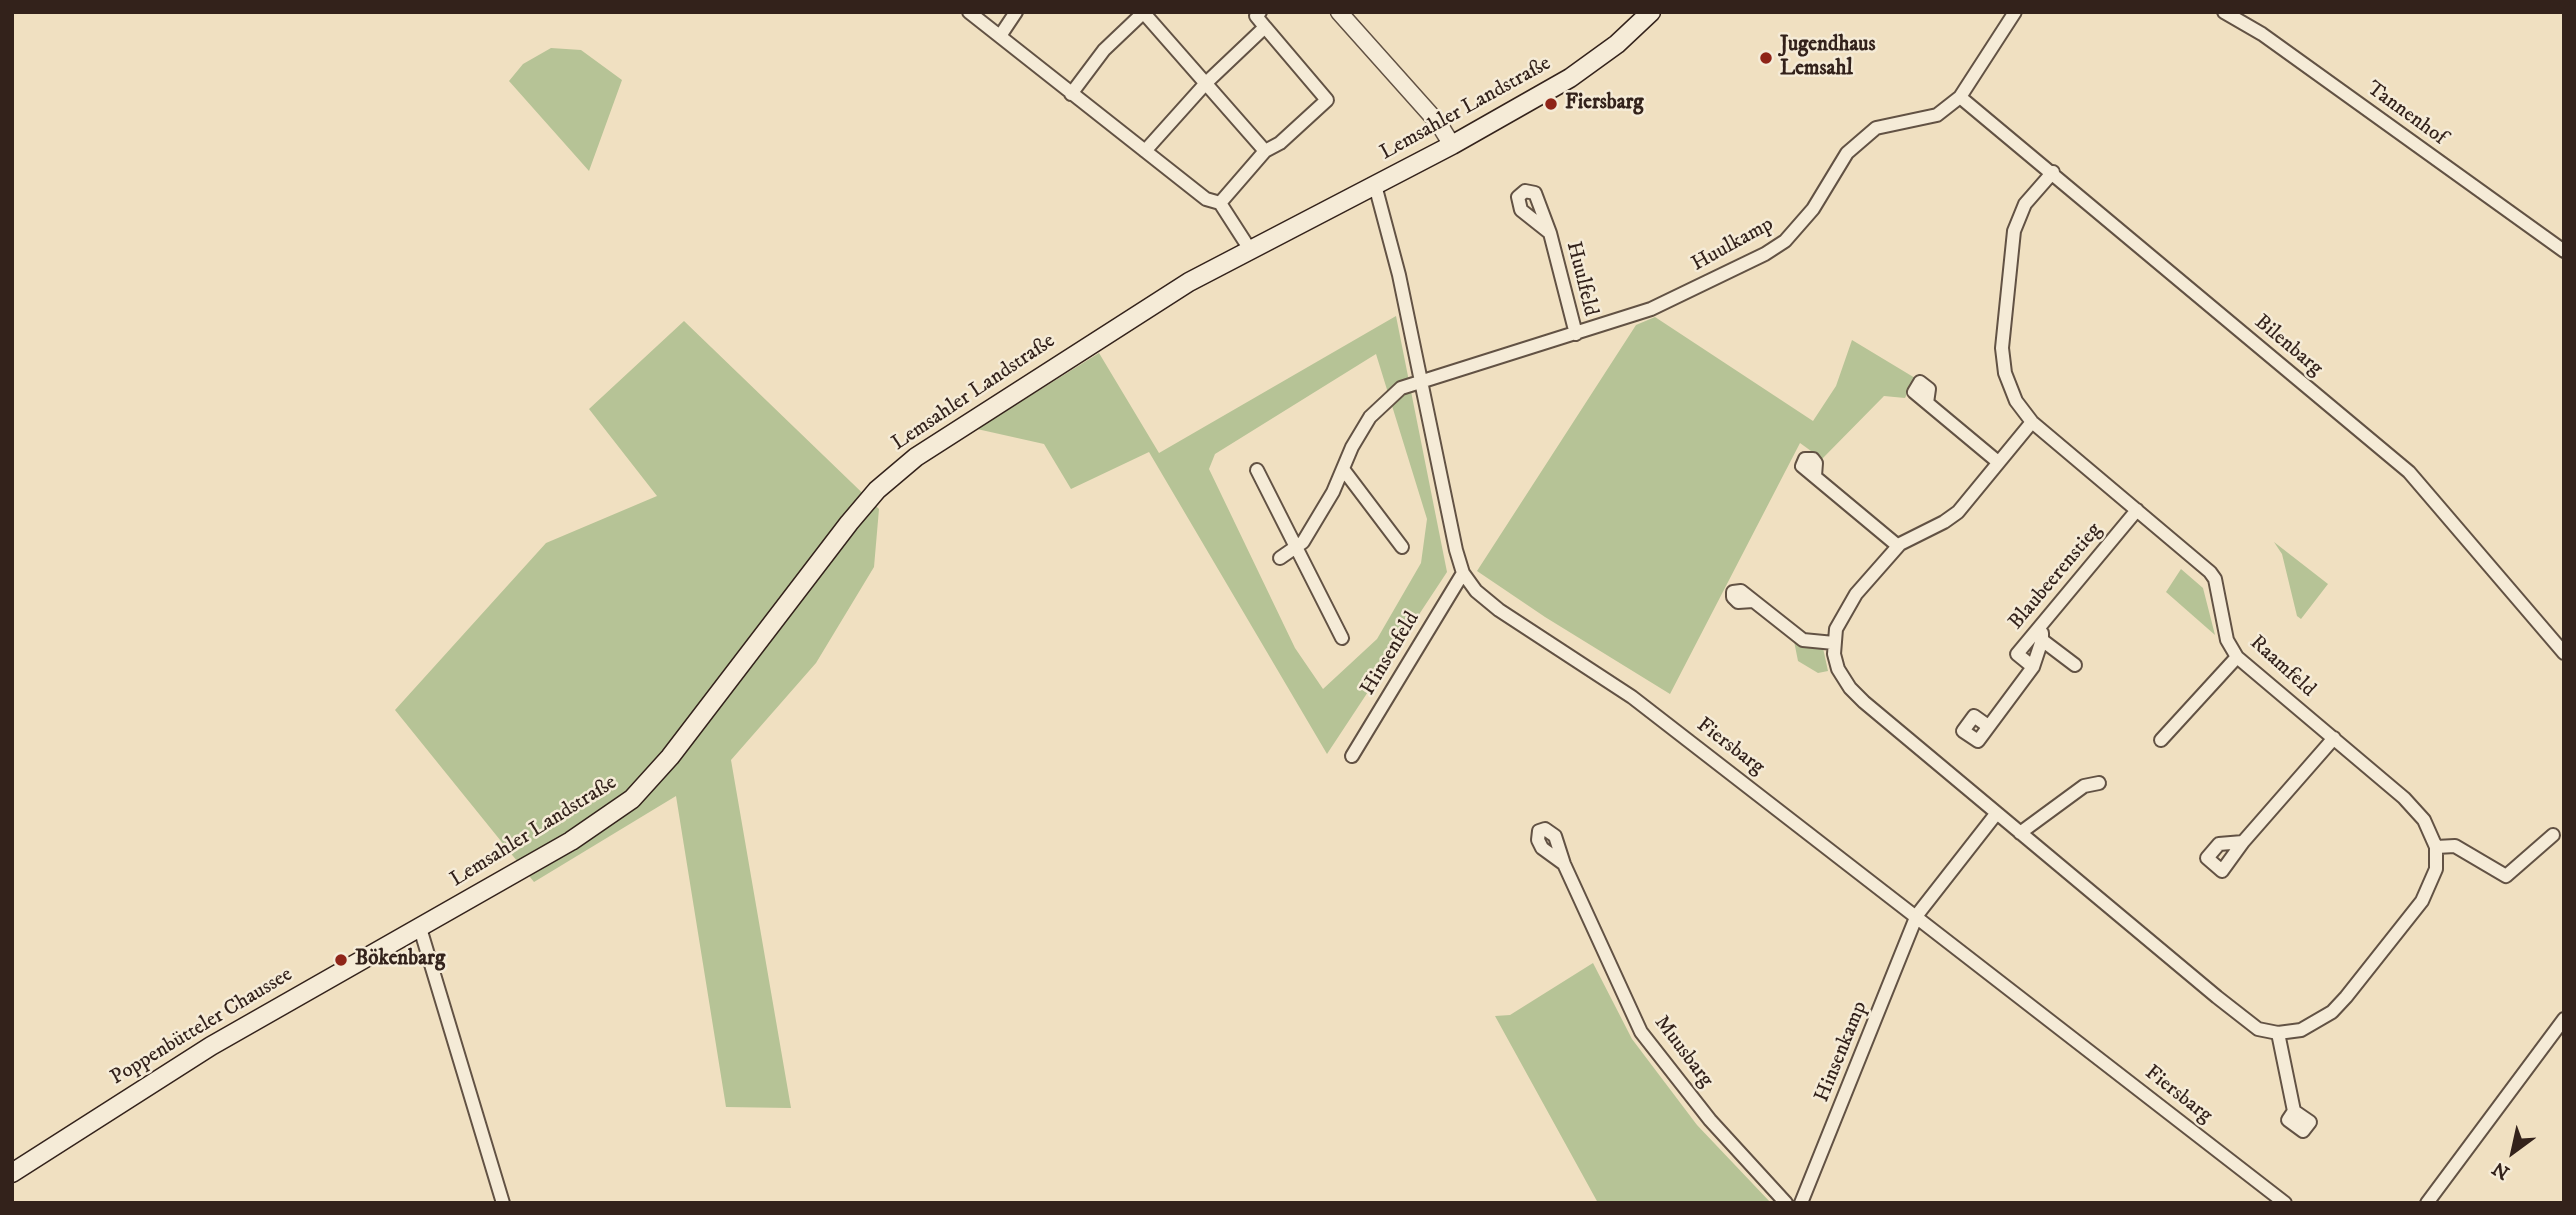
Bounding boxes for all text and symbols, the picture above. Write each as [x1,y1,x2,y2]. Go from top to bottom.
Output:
place label: Jugendhaus Lemsahl [1780,33,1876,83]
marker: Jugendhaus Lemsahl [1758,50,1774,66]
street label: Lemsahler Landstraße [1376,52,1556,166]
street label: Tannenhof [2361,77,2451,151]
place label: Fiersbarg [1565,91,1644,117]
marker: Fiersbarg [1543,96,1559,112]
street label: Huulkamp [1688,212,1778,278]
street label: Huulfeld [1560,239,1602,319]
street label: Bilenbarg [2249,310,2327,382]
street label: Lemsahler Landstraße [888,329,1060,457]
street label: Blaubeerenstieg [2004,519,2108,635]
street label: Hinsenfeld [1356,608,1426,700]
street label: Raamfeld [2244,631,2320,703]
street label: Fiersbarg [1691,713,1769,781]
street label: Lemsahler Landstraße [446,771,622,893]
place label: Bökenbarg [355,947,445,973]
marker: Bökenbarg [333,952,349,968]
street label: Poppenbütteler Chaussee [107,963,297,1091]
street label: Hinsenkamp [1810,998,1874,1106]
street label: Muusbarg [1648,1011,1718,1093]
street label: Fiersbarg [2139,1061,2217,1129]
north arrow [2478,1117,2548,1187]
text: N [2488,1156,2514,1184]

